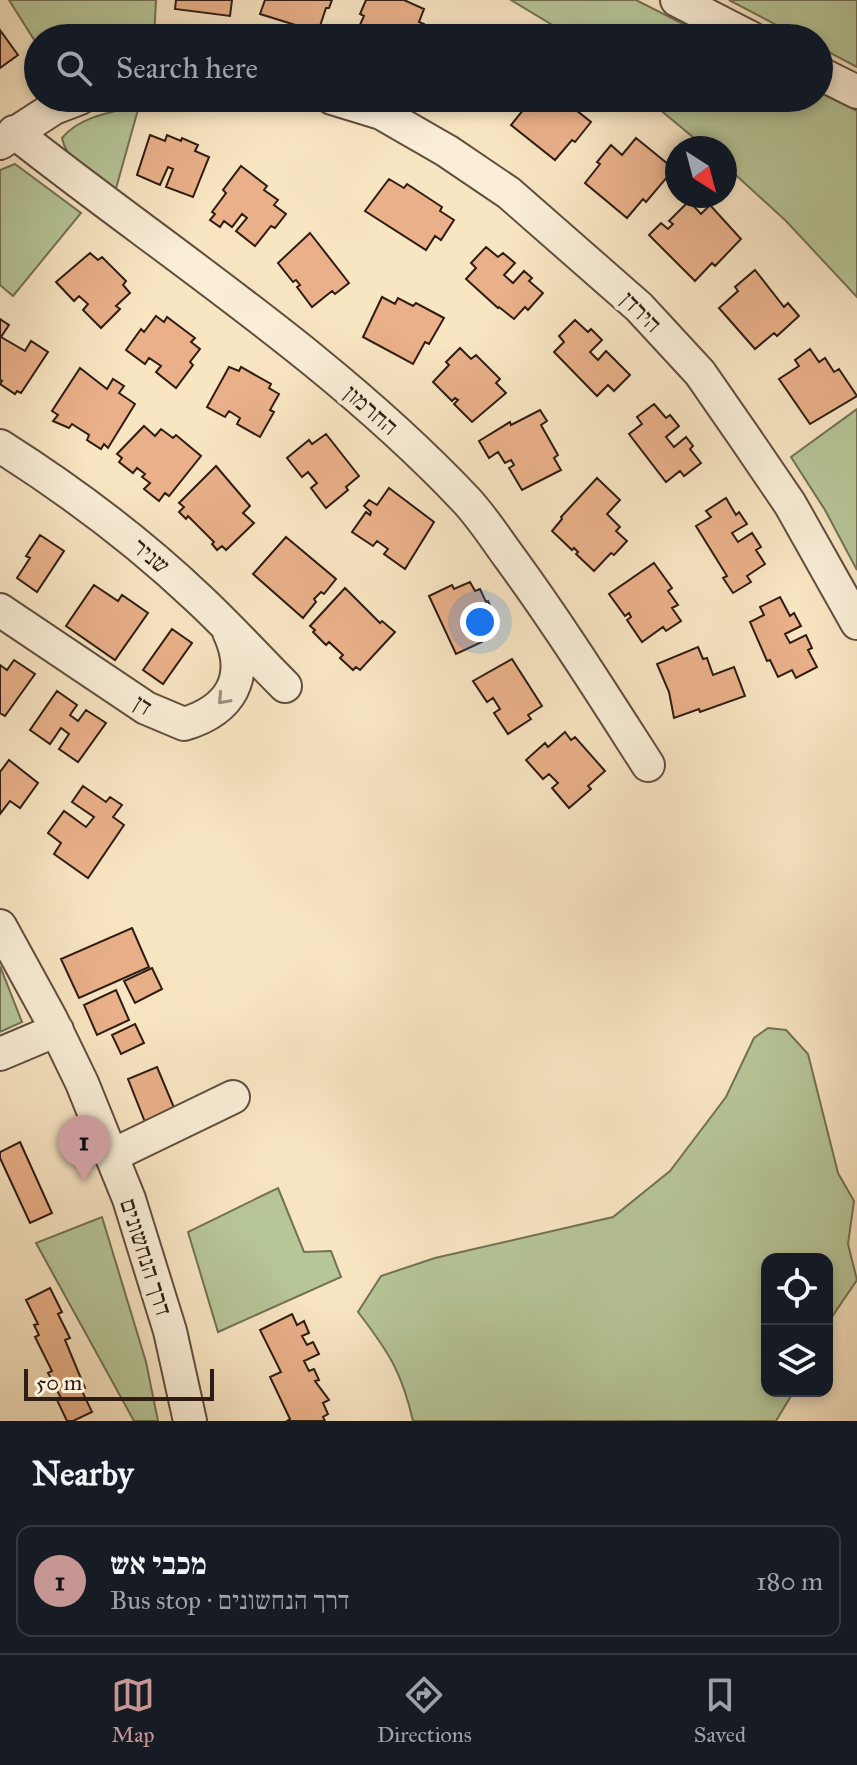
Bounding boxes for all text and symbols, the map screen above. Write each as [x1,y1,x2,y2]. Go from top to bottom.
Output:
search box [24,24,833,112]
icon: search [52,46,96,90]
text: Search here [116,50,258,86]
north arrow [665,136,737,208]
street label: הירדן [614,285,668,339]
street label: החרמון [338,378,404,442]
street label: שניר [126,532,176,580]
your location [460,602,500,642]
street label: דן [128,688,158,722]
one-way arrow [218,690,232,705]
pin: 1 [58,1115,110,1181]
street label: דרך הנחשונים [113,1195,179,1319]
map controls [761,1253,833,1397]
button: locate [761,1253,833,1325]
button: layers [761,1325,833,1397]
scale bar [24,1365,214,1401]
text: 50 m [36,1369,82,1396]
text: Nearby [32,1453,134,1494]
text: מכבי אש [110,1546,207,1582]
text: 1 [55,1565,65,1597]
text: 180 m [756,1565,823,1597]
text: Bus stop · דרך הנחשונים [110,1584,350,1616]
tab: Map [111,1673,155,1748]
tab: Directions [377,1673,472,1748]
tab: Saved [694,1673,746,1748]

